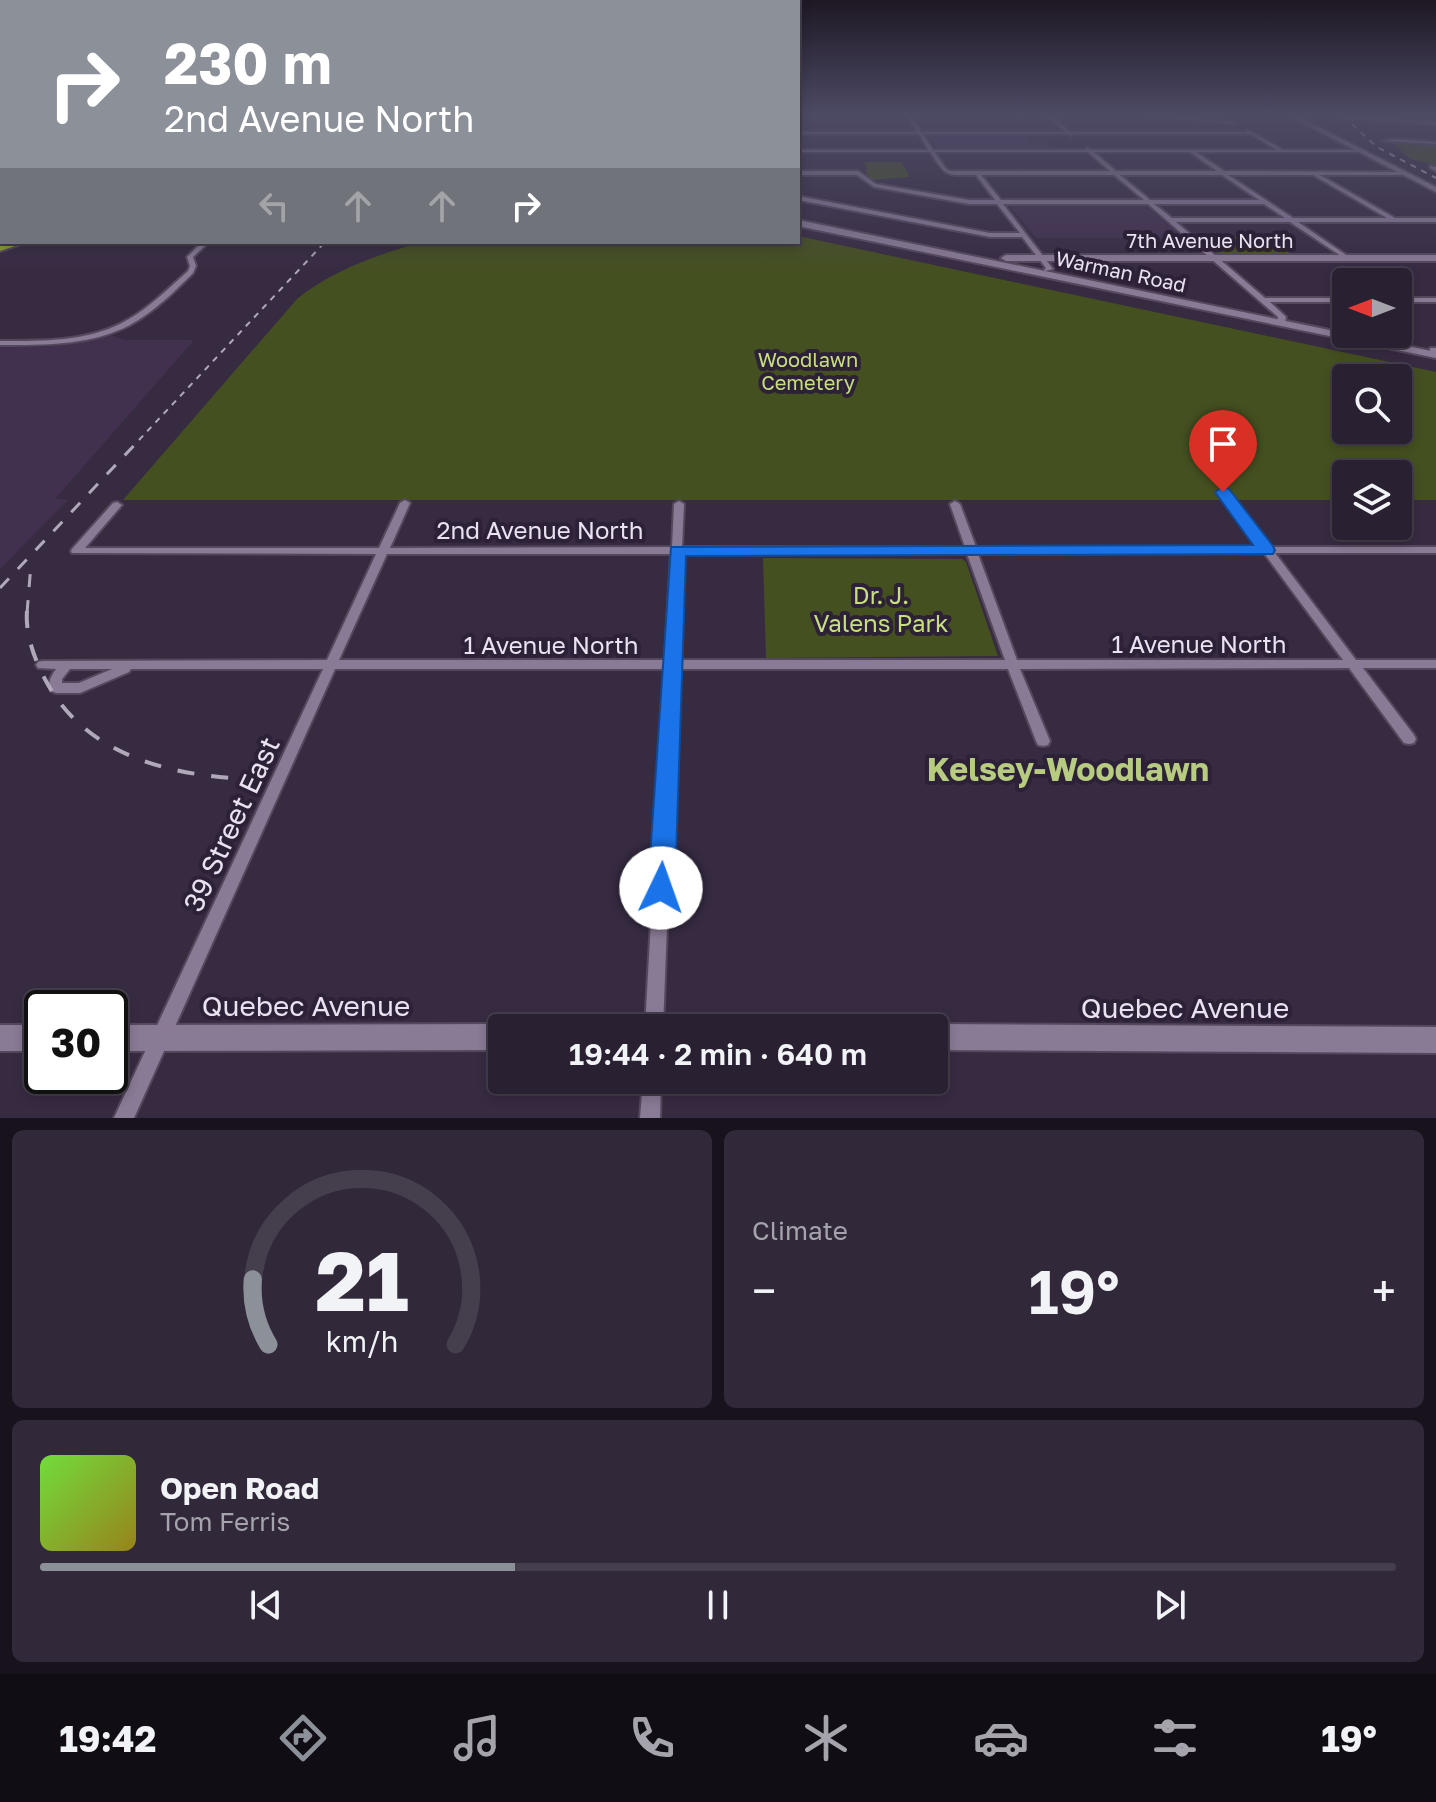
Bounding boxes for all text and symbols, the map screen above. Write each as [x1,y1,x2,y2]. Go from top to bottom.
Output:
text: 230 m [164,29,332,96]
icon: right [32,32,136,136]
text: 2nd Avenue North [164,97,475,140]
icon: left [252,184,296,228]
icon: ahead [336,184,380,228]
icon: ahead [420,184,464,228]
icon: right [504,184,548,228]
street label: 7th Avenue North [1126,228,1294,252]
street label: Warman Road [1054,245,1188,297]
north arrow [1332,268,1412,348]
map controls [1332,268,1412,540]
park label: Woodlawn Cemetery [758,347,858,394]
button: search [1332,364,1412,444]
pin [1189,410,1257,492]
icon: arrive [1201,422,1245,466]
button: layers [1332,460,1412,540]
street label: 2nd Avenue North [437,515,644,544]
park label: Dr. J. Valens Park [814,580,949,637]
street label: 1 Avenue North [1111,629,1287,658]
street label: 1 Avenue North [463,630,639,659]
street label: 39 Street East [176,731,286,917]
district label: Kelsey-Woodlawn [927,750,1209,788]
position arrow [619,846,703,930]
street label: Quebec Avenue [202,989,410,1022]
speed limit sign: 30 [24,990,128,1094]
street label: Quebec Avenue [1081,991,1289,1024]
text: 19:44 · 2 min · 640 m [569,1036,867,1072]
text: Climate [752,1215,848,1246]
text: 21 [315,1229,409,1329]
text: 19° [1028,1255,1120,1327]
text: − [752,1264,776,1317]
text: + [1372,1264,1396,1317]
text: km/h [326,1324,398,1358]
text: Open Road [160,1470,319,1506]
text: Tom Ferris [160,1506,290,1537]
icon: previous [244,1583,288,1627]
icon: pause [696,1583,740,1627]
icon: next [1148,1583,1192,1627]
icon: directions [275,1710,331,1766]
icon: music [449,1710,505,1766]
icon: phone [624,1710,680,1766]
icon: climate [798,1710,854,1766]
icon: car [973,1710,1029,1766]
icon: filters [1147,1710,1203,1766]
text: 19:42 [59,1717,157,1760]
text: 19° [1321,1717,1377,1760]

